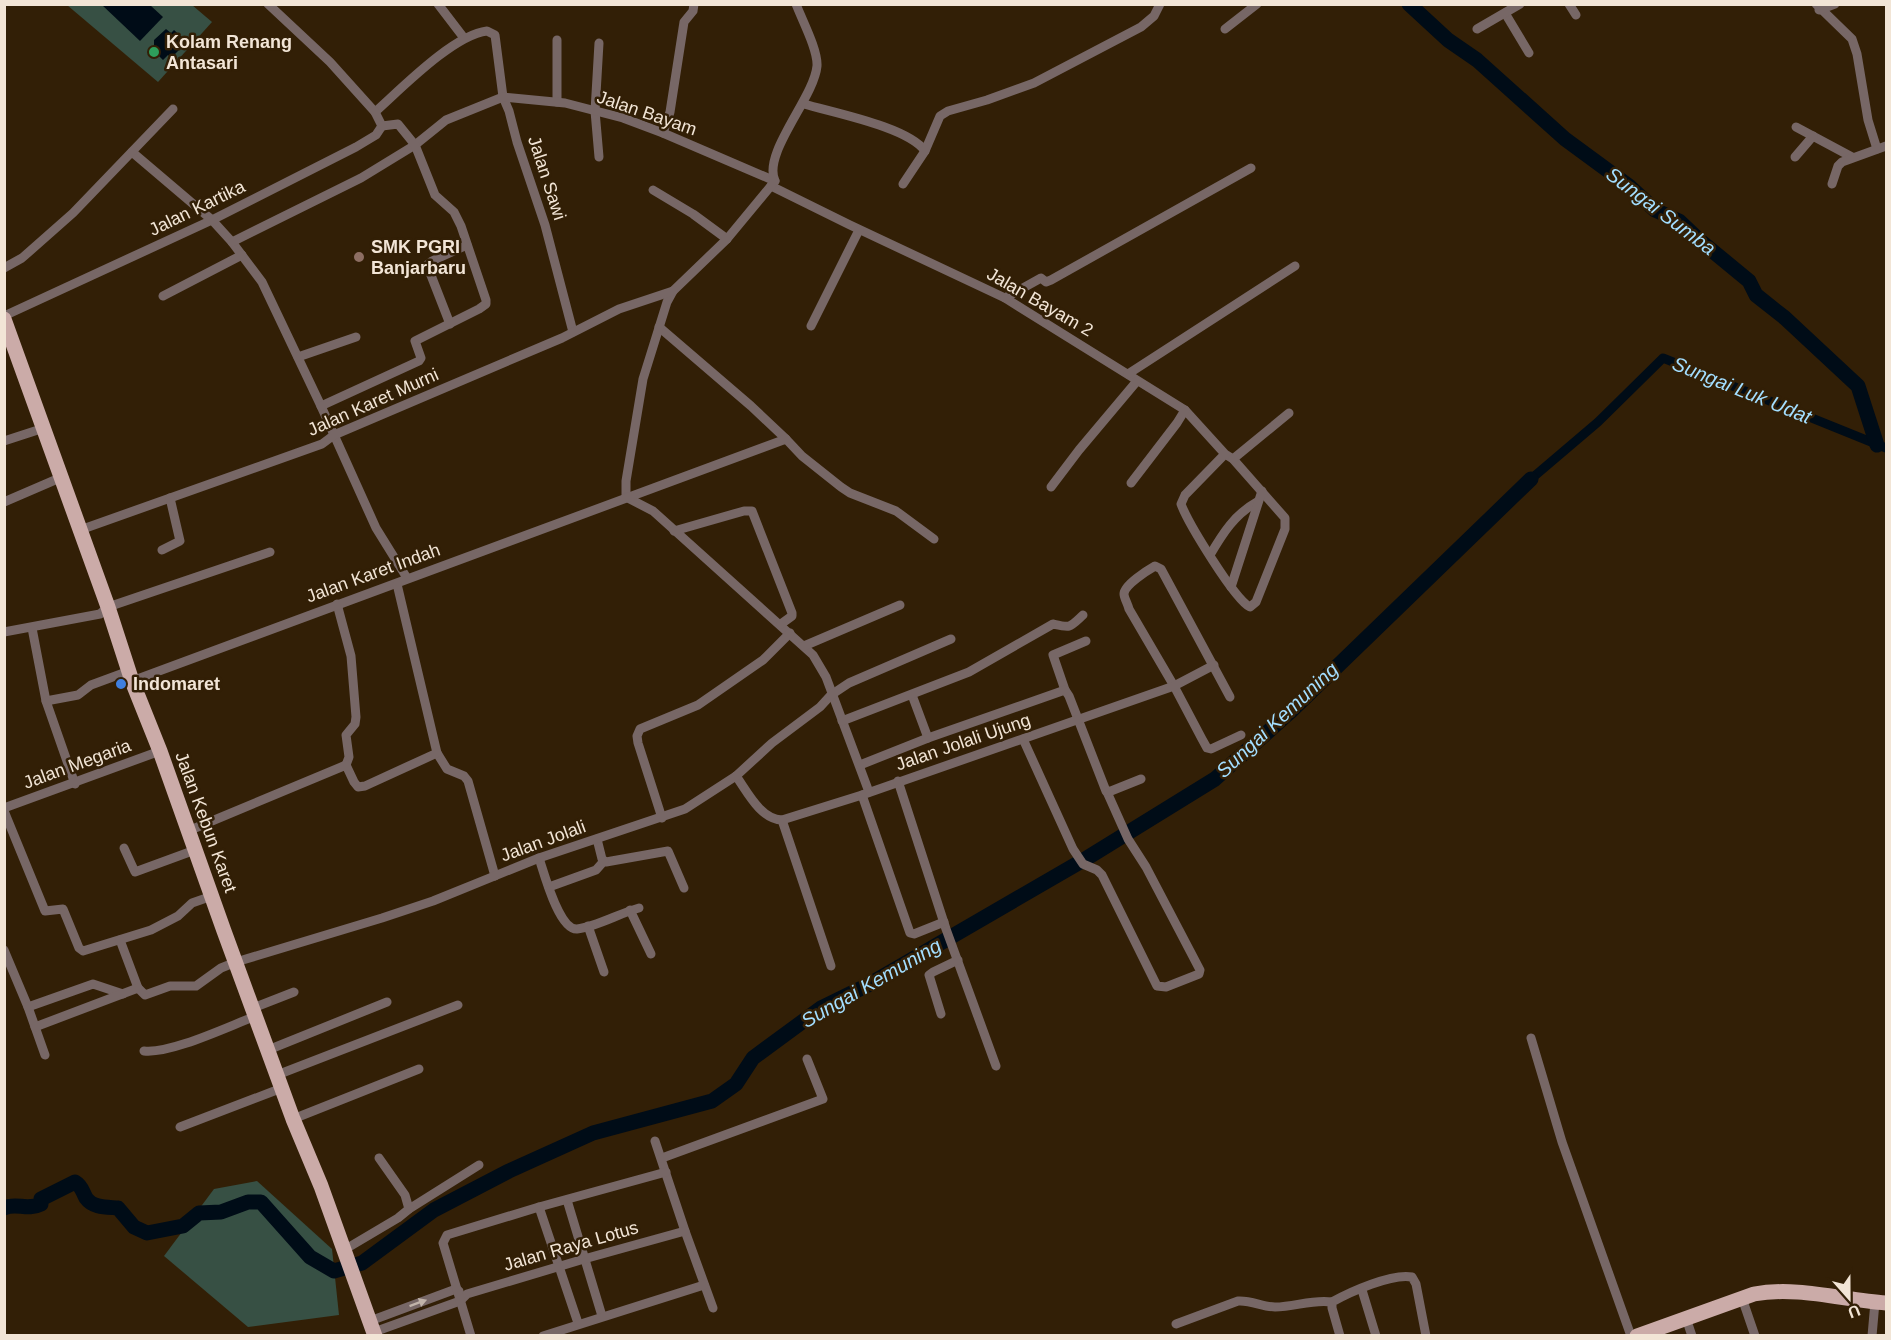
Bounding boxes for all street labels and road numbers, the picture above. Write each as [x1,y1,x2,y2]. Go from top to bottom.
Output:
street label: Jalan Bayam [595,87,699,139]
street label: Jalan Sawi [524,134,570,222]
street label: Jalan Kartika [146,176,249,240]
street label: Jalan Bayam 2 [983,264,1097,340]
street label: Jalan Karet Murni [304,364,442,440]
street label: Jalan Karet Indah [303,539,443,607]
street label: Jalan Jolali Ujung [893,710,1033,774]
street label: Jalan Megaria [20,735,134,793]
street label: Jalan Kebun Karet [171,749,241,895]
street label: Jalan Jolali [498,816,588,866]
street label: Jalan Raya Lotus [501,1217,641,1275]

